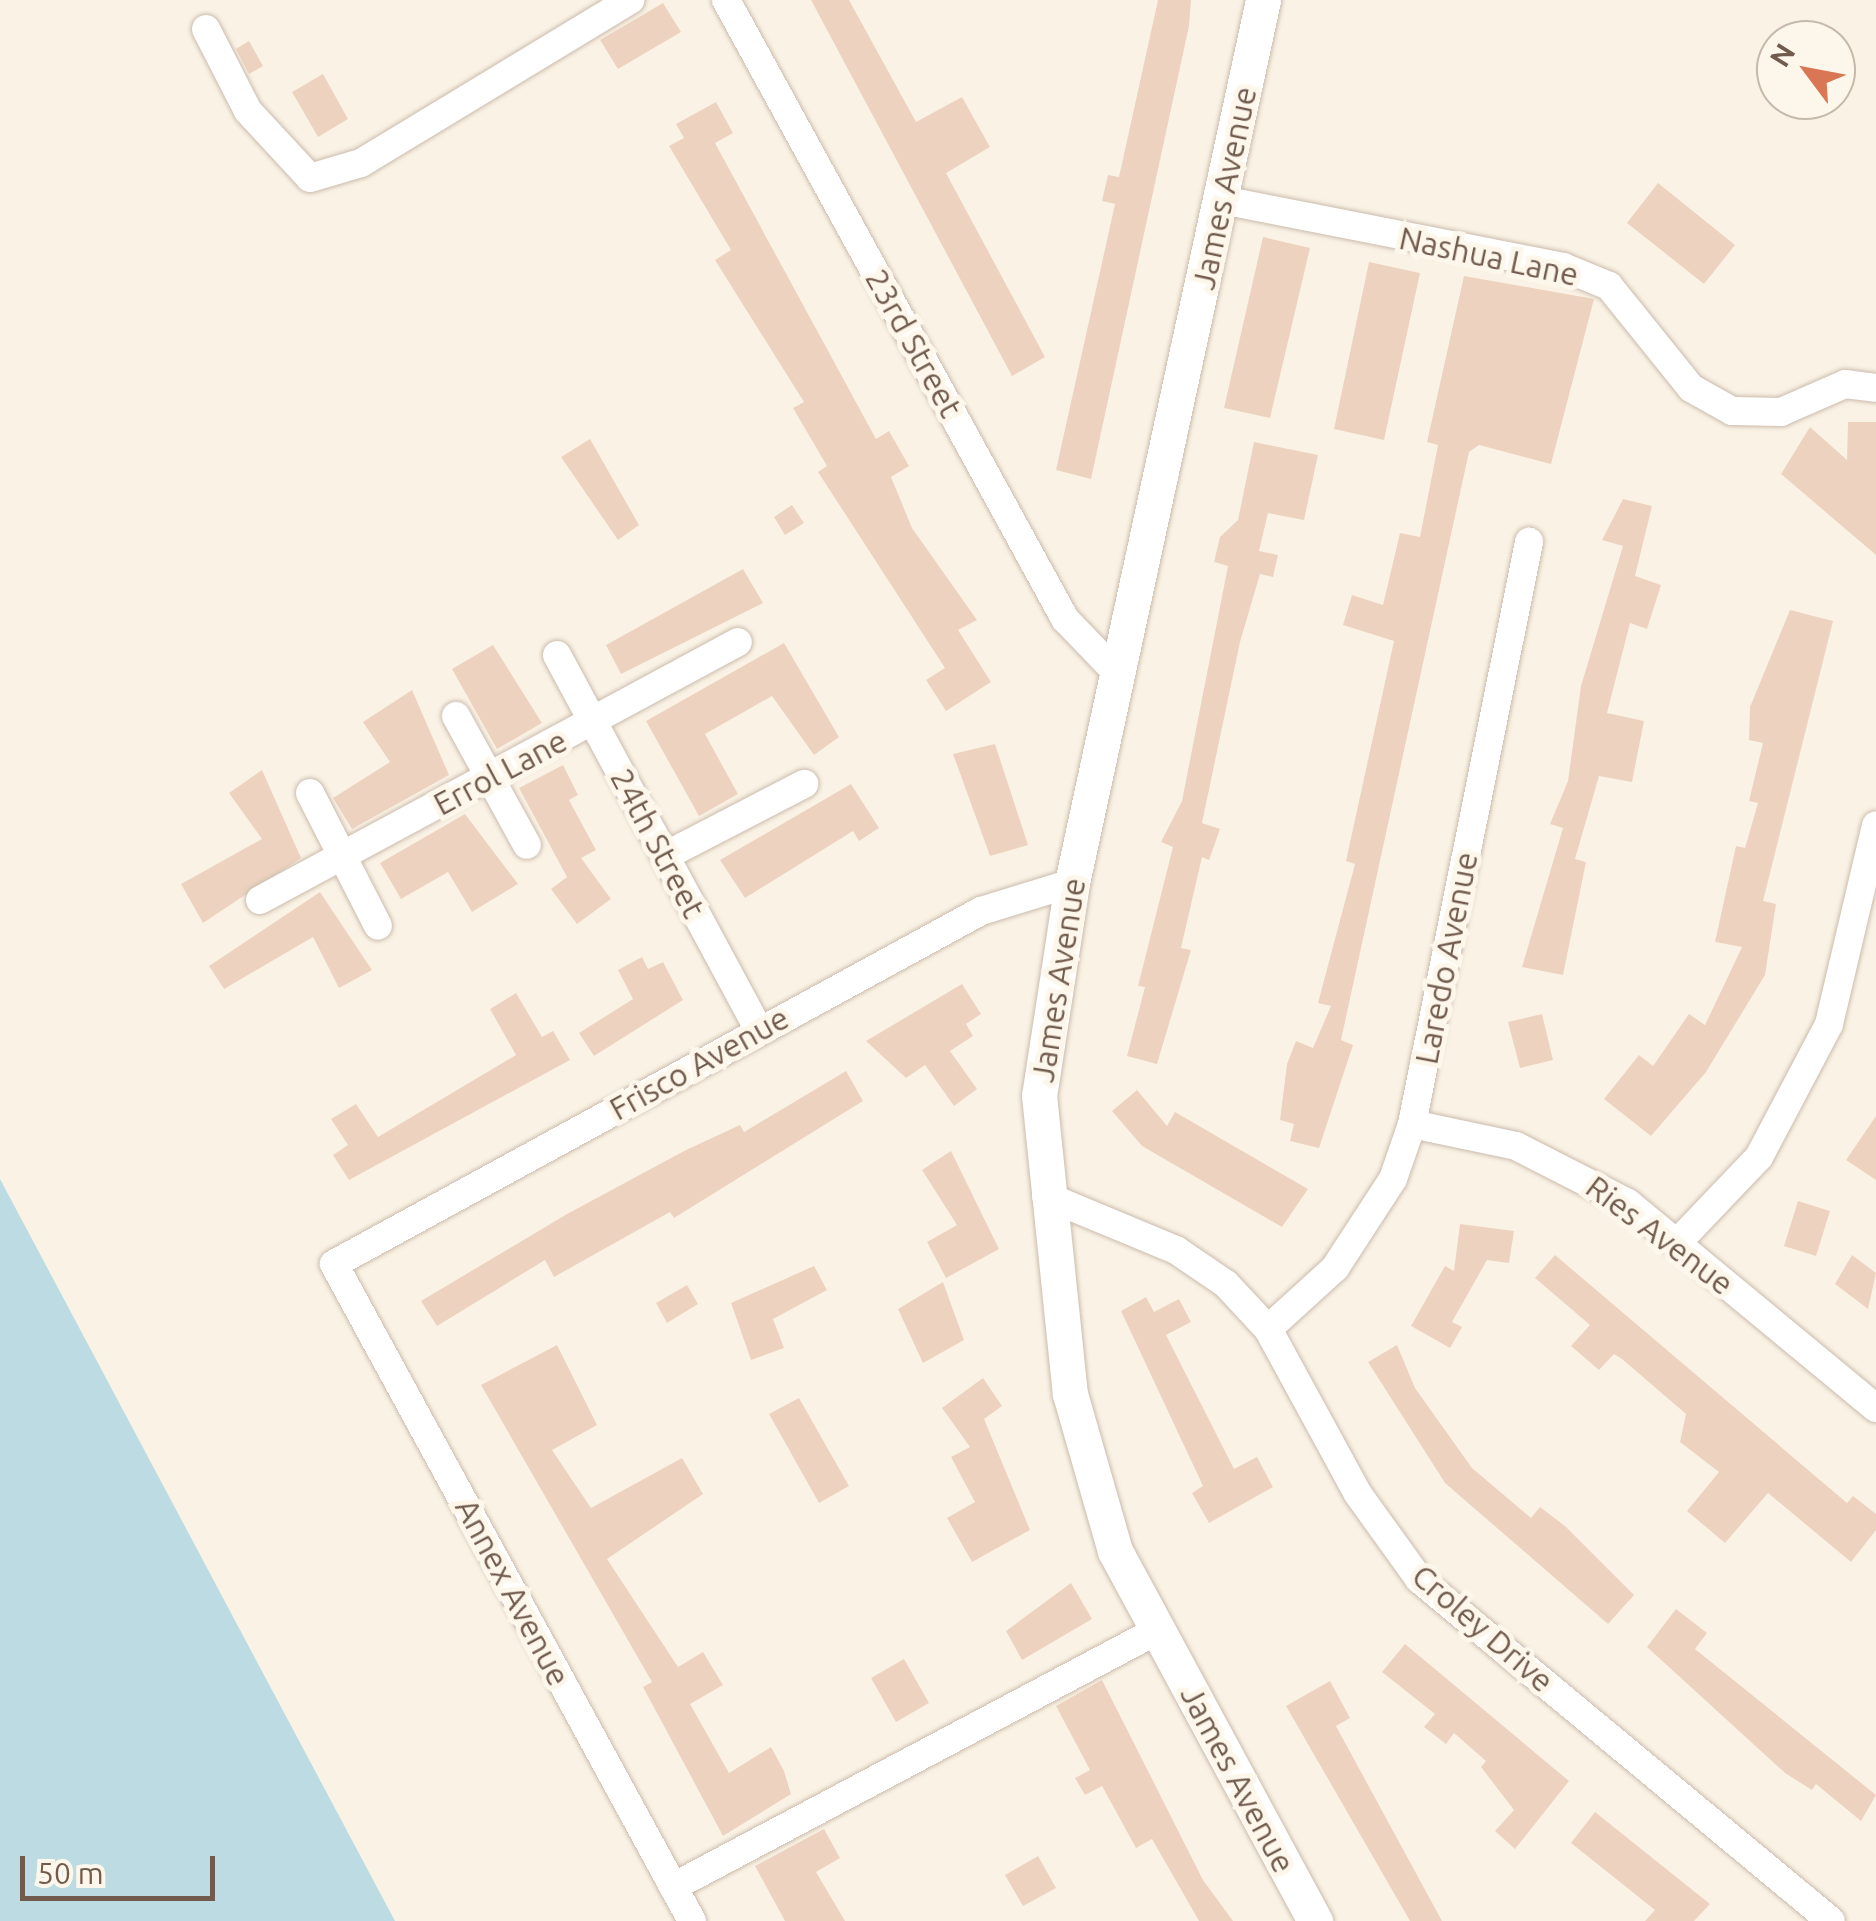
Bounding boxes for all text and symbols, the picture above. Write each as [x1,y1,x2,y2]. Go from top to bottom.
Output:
north arrow [1756,20,1856,120]
text: N [1763,38,1801,72]
street label: James Avenue [1184,83,1264,293]
street label: Nashua Lane [1396,218,1582,294]
street label: 23rd Street [858,262,970,424]
street label: Errol Lane [427,721,573,823]
street label: 24th Street [603,762,713,924]
street label: Laredo Avenue [1407,849,1485,1067]
street label: James Avenue [1023,875,1093,1085]
street label: Frisco Avenue [603,998,795,1128]
street label: Ries Avenue [1579,1167,1741,1303]
street label: Annex Avenue [448,1492,578,1692]
street label: Croley Drive [1404,1556,1562,1700]
street label: James Avenue [1173,1679,1303,1879]
scale bar [25,1836,220,1898]
text: 50 m [37,1856,104,1890]

